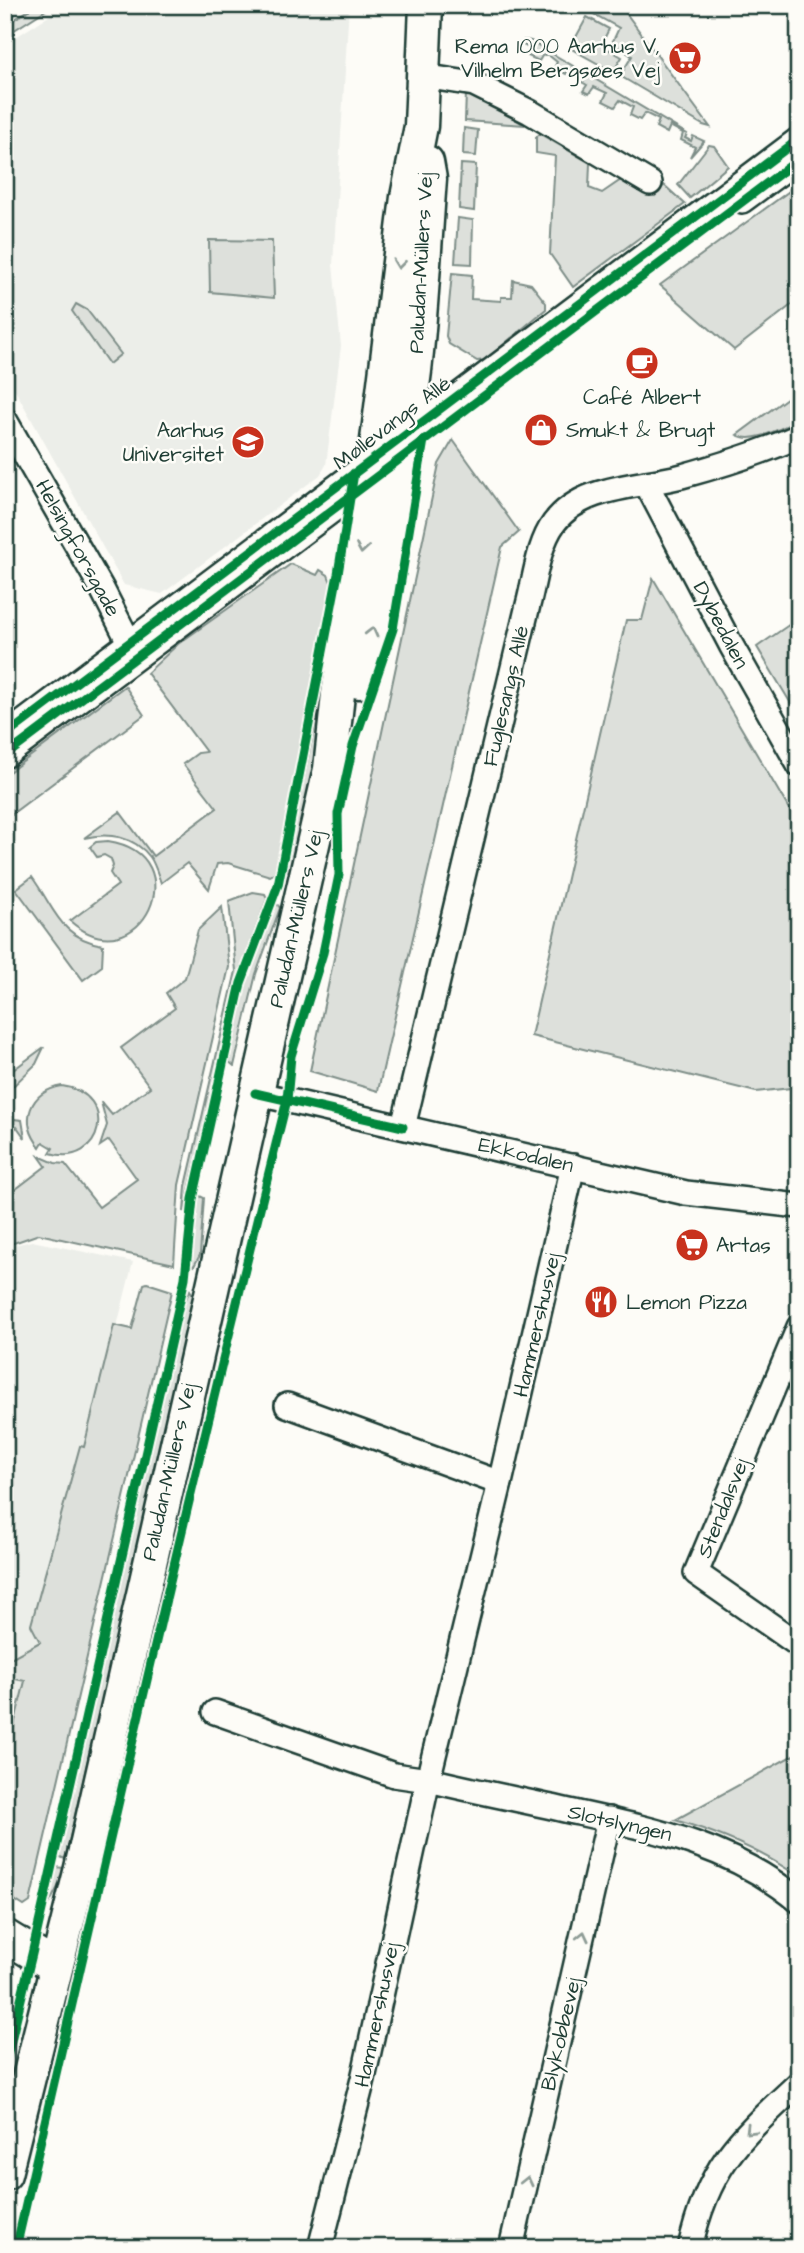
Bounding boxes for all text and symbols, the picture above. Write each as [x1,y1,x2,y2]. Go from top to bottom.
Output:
place label: Rema 1000 Aarhus V, Vilhelm Bergsøes Vej [455,32,660,87]
supermarket icon: Rema 1000 Aarhus V, Vilhelm Bergsøes Vej [666,39,704,77]
street label: Paludan-Müllers Vej [402,171,440,354]
one-way arrow [391,259,406,270]
cafe icon: Café Albert [623,344,661,382]
street label: Møllevangs Allé [327,369,458,478]
place label: Café Albert [583,383,701,412]
shop icon: Smukt & Brugt [522,411,560,449]
place label: Aarhus Universitet [123,416,225,469]
place label: Smukt & Brugt [566,416,716,447]
school or university icon: Aarhus Universitet [229,423,267,461]
street label: Helsingforsgade [27,474,128,623]
one-way arrow [355,543,370,555]
street label: Dybedalen [684,576,756,675]
street label: Fuglesangs Allé [476,623,538,770]
one-way arrow [363,626,378,638]
street label: Paludan-Müllers Vej [261,827,331,1011]
street label: Ekkodalen [476,1130,576,1180]
supermarket icon: Artas [673,1226,711,1264]
place label: Artas [716,1231,771,1260]
street label: Hammershusvej [506,1250,568,1400]
restaurant icon: Lemon Pizza [582,1283,620,1321]
place label: Lemon Pizza [626,1288,747,1317]
street label: Paludan-Müllers Vej [134,1380,204,1564]
street label: Stendalsvej [690,1454,756,1562]
street label: Slotslyngen [565,1797,675,1851]
one-way arrow [574,1930,589,1942]
street label: Hammershusvej [348,1940,407,2090]
street label: Blykobbevej [534,1974,590,2094]
one-way arrow [745,2122,758,2135]
one-way arrow [519,2175,533,2187]

